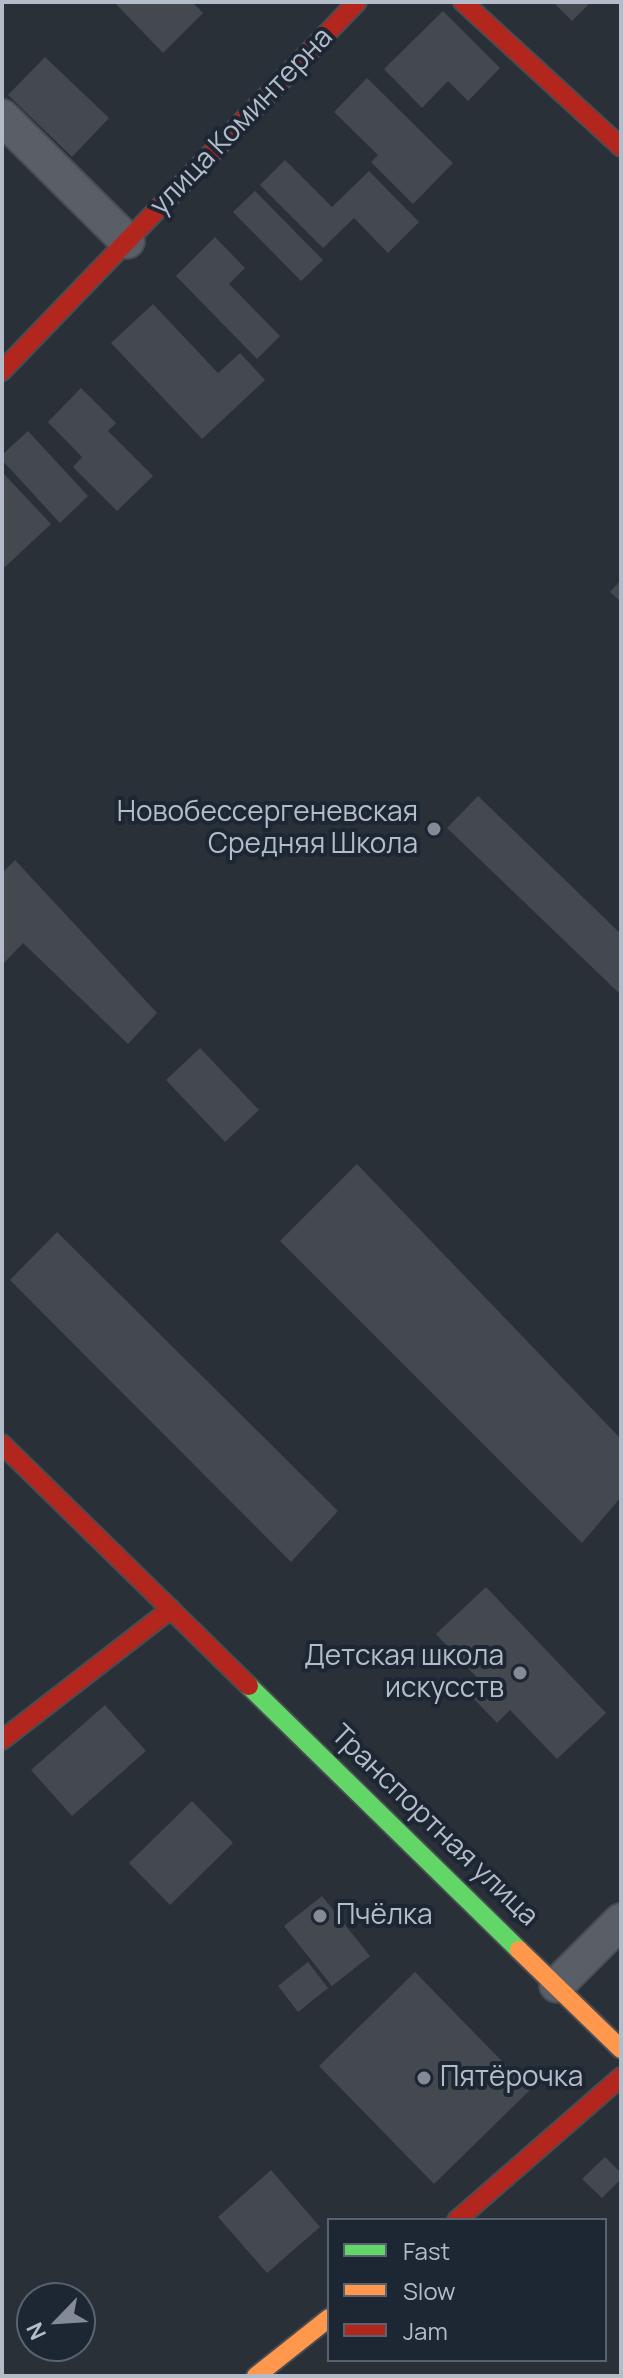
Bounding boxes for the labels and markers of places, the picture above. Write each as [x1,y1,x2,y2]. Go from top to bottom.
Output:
place label: Новобессергеневская Средняя Школа [117,796,418,862]
marker: Новобессергеневская Средняя Школа [425,820,443,838]
place label: Детская школа искусств [304,1640,504,1706]
marker: Детская школа искусств [511,1664,529,1682]
place label: Пчёлка [336,1899,433,1933]
marker: Пчёлка [311,1907,329,1925]
place label: Пятёрочка [440,2061,583,2095]
marker: Пятёрочка [415,2069,433,2087]

